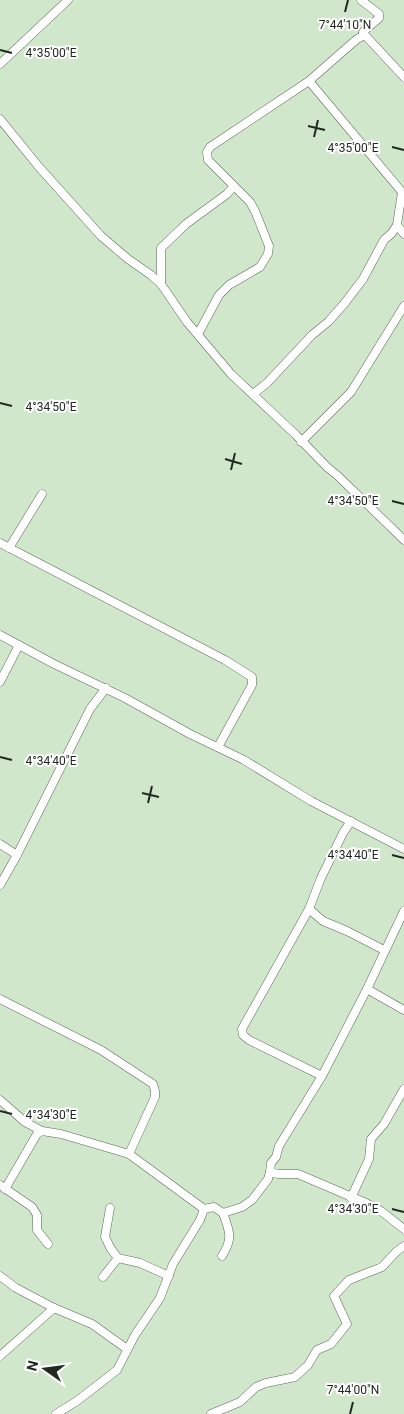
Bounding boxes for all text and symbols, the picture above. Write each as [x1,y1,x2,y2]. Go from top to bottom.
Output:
text: 7°44'10"N [319,18,371,32]
text: 4°35'00"E [26,46,77,60]
text: 4°35'00"E [328,141,379,155]
text: 4°34'50"E [26,400,77,414]
text: 4°34'50"E [328,494,379,508]
text: 4°34'40"E [26,754,77,768]
text: 4°34'40"E [328,848,379,862]
text: 4°34'30"E [26,1108,77,1122]
text: 4°34'30"E [328,1202,379,1216]
north arrow [20,1344,70,1394]
text: N [23,1359,41,1373]
text: 7°44'00"N [327,1383,379,1397]

